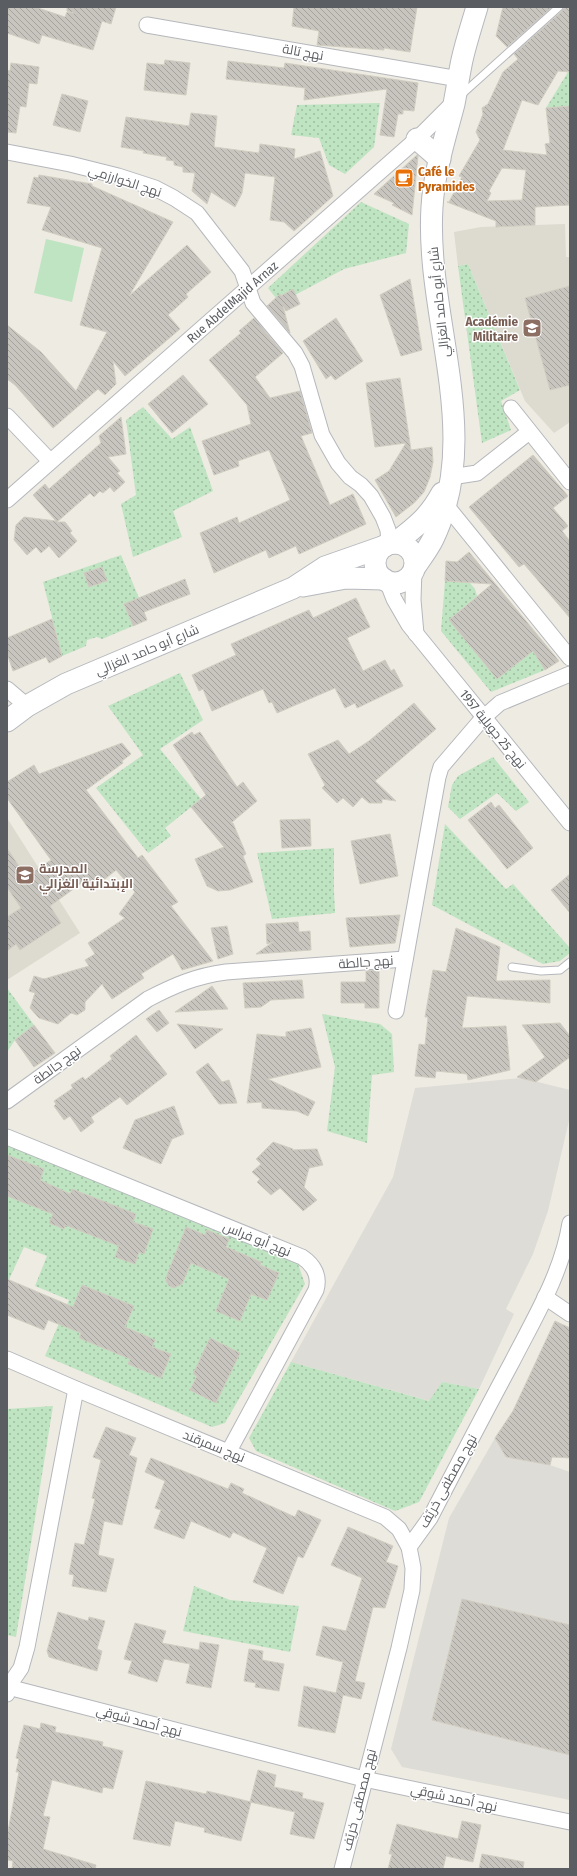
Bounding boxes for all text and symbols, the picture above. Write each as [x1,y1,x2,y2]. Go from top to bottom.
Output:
street label: نهج تالة [281,41,325,64]
street label: نهج الخوارزمي [86,162,163,203]
place label: Café le Pyramides [418,164,475,194]
cafe icon: Café le Pyramides [393,167,415,189]
street label: شارع أبو حامد الغزالي [425,246,455,358]
street label: Rue AbdelMajid Arnaz [184,258,281,346]
place label: Académie Militaire [464,314,518,344]
school or university icon: Académie Militaire [521,317,543,339]
street label: شارع أبو حامد الغزالي [93,620,202,681]
street label: نهج 25 جويلية 1957 [456,687,529,772]
place label: المدرسة الإبتدائية الغزالي [39,861,133,895]
school or university icon: المدرسة الإبتدائية الغزالي [14,864,36,886]
street label: نهج جالطة [338,953,394,972]
street label: نهج جالطة [30,1043,84,1088]
street label: نهج أبو فراس [221,1218,293,1260]
street label: نهج سمرقند [181,1427,247,1466]
street label: نهج مصطفى خريّف [416,1432,481,1531]
street label: نهج أحمد شوقي [94,1701,184,1743]
street label: نهج مصطفى خريّف [339,1747,380,1853]
street label: نهج أحمد شوقي [409,1781,499,1817]

